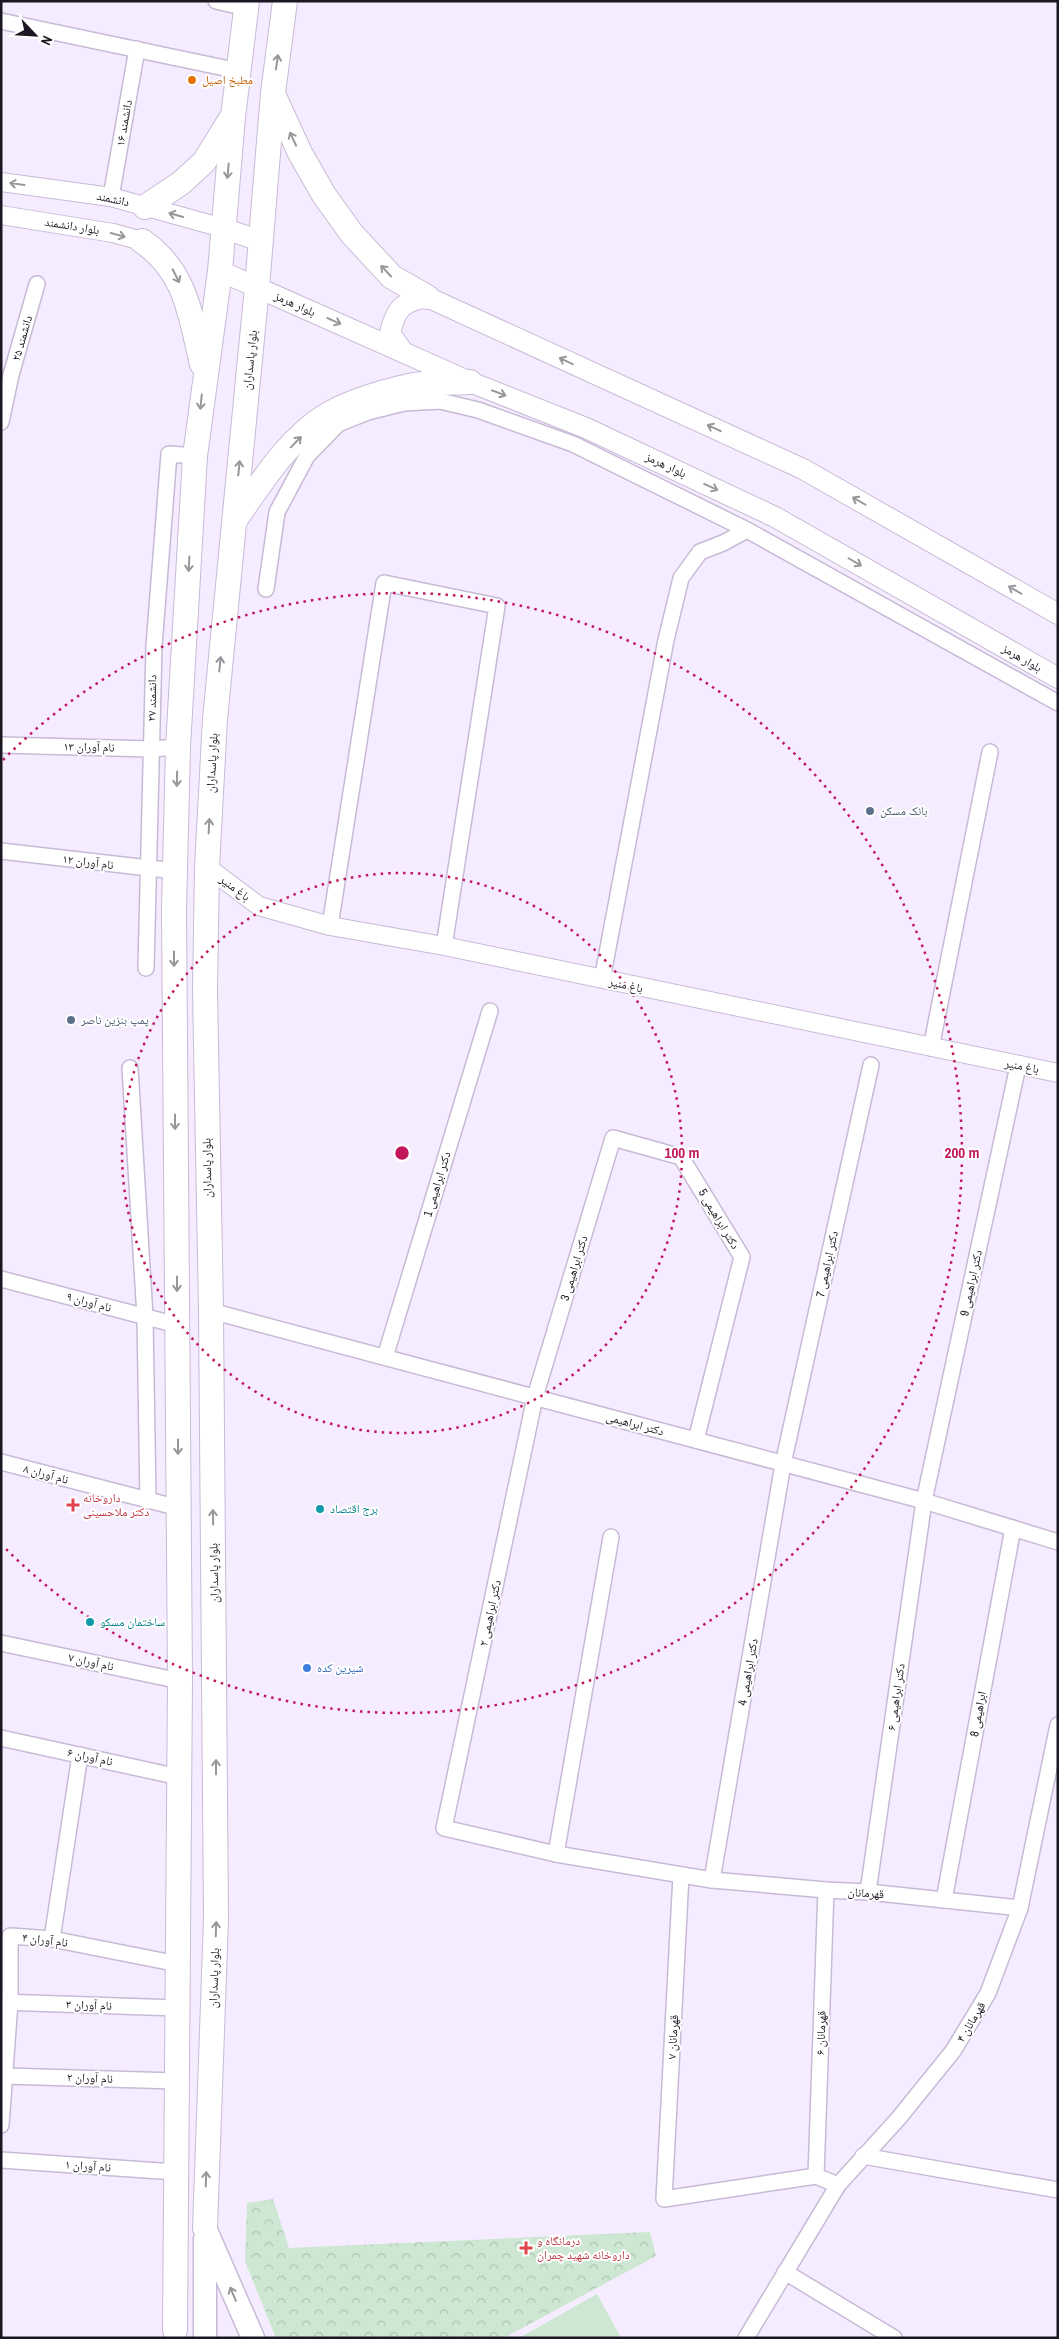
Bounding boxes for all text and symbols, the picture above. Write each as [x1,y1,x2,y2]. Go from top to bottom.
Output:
north arrow [10,10,60,60]
text: N [37,33,57,48]
one-way arrow [272,54,282,70]
place label: مطبخ اصیل [202,72,253,88]
marker: مطبخ اصیل [186,74,198,86]
street label: دانشمند ۱۶ [112,99,136,147]
one-way arrow [288,132,298,147]
one-way arrow [223,163,233,179]
one-way arrow [9,179,25,189]
street label: دانشمند [95,188,131,210]
one-way arrow [168,210,184,220]
street label: بلوار دانشمند [43,214,101,238]
one-way arrow [110,230,126,240]
one-way arrow [380,264,392,277]
one-way arrow [172,268,181,283]
street label: بلوار هرمز [271,287,318,320]
street label: دانشمند ۲۵ [8,313,36,363]
one-way arrow [326,317,341,326]
street label: بلوار پاسداران [239,329,261,391]
one-way arrow [559,355,574,365]
one-way arrow [491,389,506,398]
one-way arrow [196,394,206,410]
one-way arrow [707,423,722,433]
one-way arrow [290,435,302,448]
street label: بلوار هرمز [642,448,689,481]
one-way arrow [234,460,244,476]
one-way arrow [704,482,719,492]
one-way arrow [852,495,867,505]
one-way arrow [184,556,193,572]
one-way arrow [848,557,863,567]
one-way arrow [1008,585,1023,595]
street label: بلوار هرمز [998,640,1045,676]
one-way arrow [215,656,225,672]
street label: دانشمند ۲۷ [144,674,160,722]
street label: بلوار پاسداران [202,733,222,793]
street label: نام آوران ۱۳ [63,739,115,755]
one-way arrow [172,770,182,787]
place label: بانک مسکن [880,803,928,819]
marker: بانک مسکن [864,805,876,817]
one-way arrow [204,818,213,834]
street label: نام آوران ۱۲ [61,851,115,873]
street label: باغ منیر [216,871,254,905]
one-way arrow [169,950,179,967]
street label: باغ منیر [607,973,645,996]
place label: پمپ بنزین ناصر [80,1012,149,1028]
marker: پمپ بنزین ناصر [65,1014,77,1026]
street label: باغ منیر [1003,1055,1040,1077]
one-way arrow [171,1113,180,1129]
street label: بلوار پاسداران [198,1138,216,1198]
text: 100 m [665,1142,699,1163]
text: 200 m [945,1142,979,1163]
centre of rings [393,1144,411,1162]
street label: دکتر ابراهیمی 1 [419,1149,455,1219]
street label: دکتر ابراهیمی 5 [695,1186,743,1252]
street label: دکتر ابراهیمی 7 [812,1229,842,1299]
street label: دکتر ابراهیمی 3 [556,1233,592,1303]
street label: دکتر ابراهیمی 9 [956,1248,986,1318]
one-way arrow [172,1276,182,1292]
street label: نام آوران ۹ [65,1288,113,1316]
street label: دکتر ابراهیمی [604,1409,666,1439]
one-way arrow [173,1438,183,1454]
street label: نام آوران ۸ [22,1460,70,1488]
place label: داروخانه دکتر ملاحسینی [83,1490,149,1520]
marker: داروخانه دکتر ملاحسینی [67,1499,79,1511]
place label: برج اقتصاد [330,1501,378,1517]
marker: برج اقتصاد [314,1503,326,1515]
one-way arrow [209,1509,218,1525]
street label: بلوار پاسداران [205,1543,223,1603]
street label: دکتر ابراهیمی ۲ [475,1578,505,1648]
place label: ساختمان مسکو [100,1614,165,1630]
marker: ساختمان مسکو [84,1616,96,1628]
street label: دکتر ابراهیمی 4 [734,1637,762,1707]
street label: نام آوران ۷ [67,1649,115,1675]
place label: شیرین کده [317,1660,364,1676]
marker: شیرین کده [301,1662,313,1674]
street label: دکتر ابراهیمی ۶ [883,1662,909,1732]
street label: ابراهیمی 8 [966,1690,990,1738]
street label: نام آوران ۶ [66,1744,114,1770]
one-way arrow [211,1759,221,1776]
street label: قهرمانان [847,1884,885,1902]
one-way arrow [211,1922,221,1938]
street label: نام آوران ۴ [21,1929,69,1951]
street label: بلوار پاسداران [205,1948,223,2008]
street label: نام آوران ۳ [66,1996,112,2014]
street label: قهرمانان ۴ [953,1999,989,2045]
street label: قهرمانان ۶ [812,2010,830,2056]
street label: قهرمانان ۷ [664,2014,682,2060]
street label: نام آوران ۲ [67,2069,113,2087]
street label: نام آوران ۱ [64,2156,112,2176]
one-way arrow [202,2171,211,2187]
place label: درمانگاه و داروخانه شهید چمران [537,2233,630,2263]
marker: درمانگاه و داروخانه شهید چمران [519,2241,533,2255]
one-way arrow [227,2287,237,2302]

